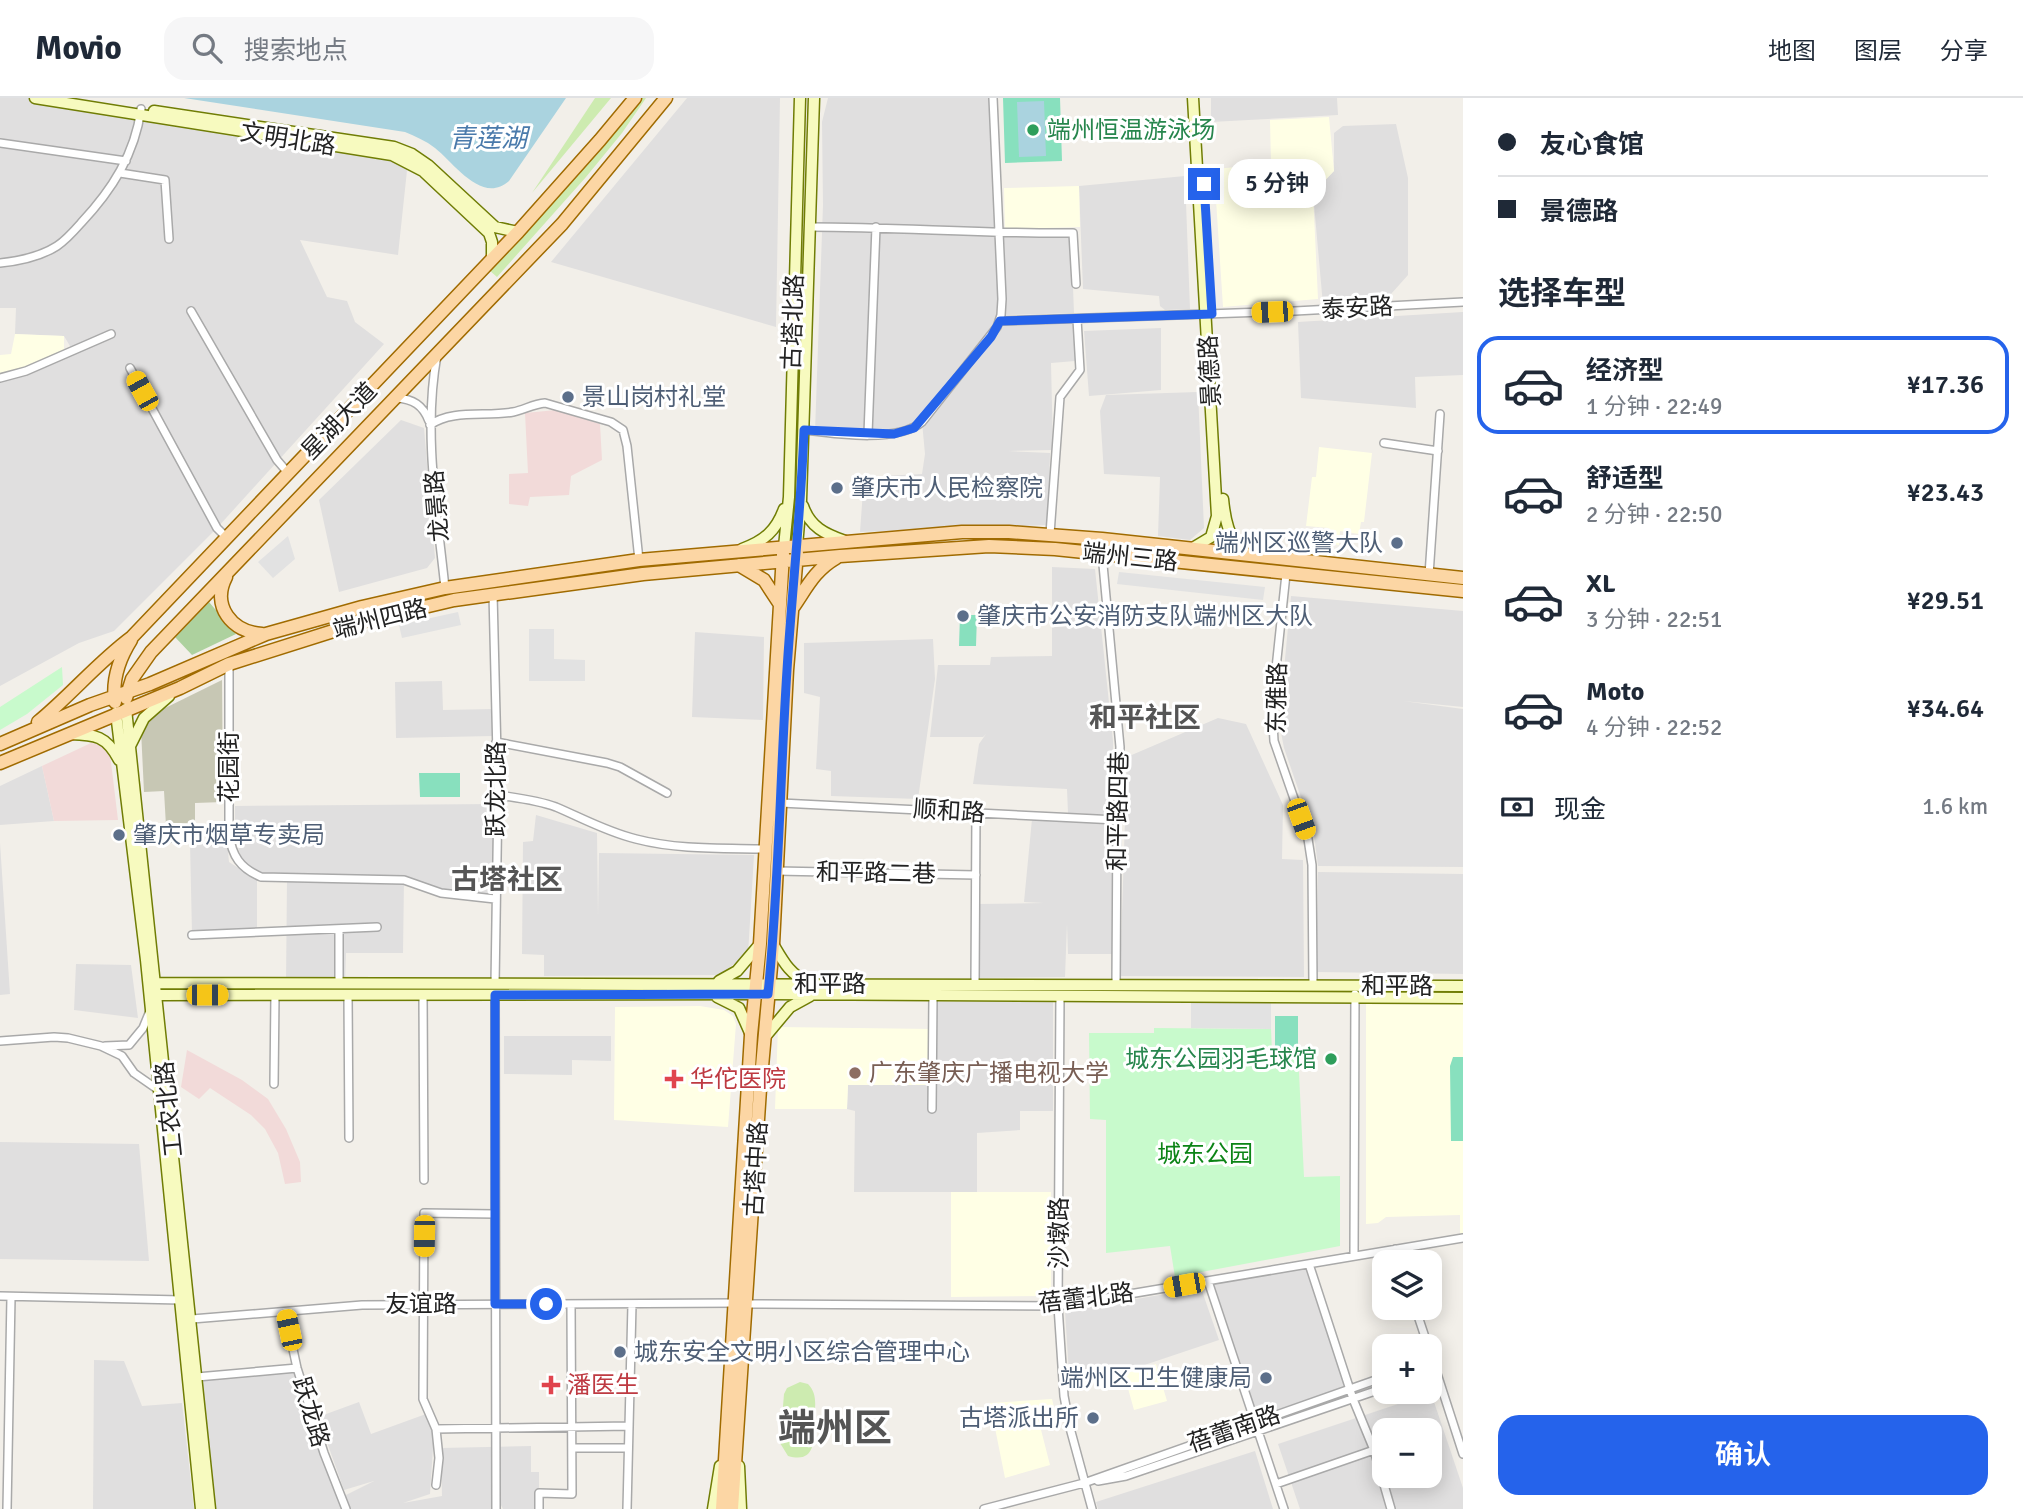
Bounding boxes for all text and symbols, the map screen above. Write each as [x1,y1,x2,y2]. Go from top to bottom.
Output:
search box [164,17,654,80]
text: Movio [35,28,122,69]
icon: search [188,29,226,67]
text: 搜索地点 [244,35,348,67]
text: 地图 [1768,36,1816,66]
text: 图层 [1854,36,1902,66]
text: 分享 [1940,36,1988,66]
place label: 端州恒温游泳场 [1047,115,1215,145]
street label: 文明北路 [238,117,338,161]
marker: 端州恒温游泳场 [1025,122,1041,138]
water label: 青莲湖 [449,123,531,155]
text: 友心食馆 [1540,129,1644,161]
callout: 5 分钟 [1228,160,1326,208]
route end [1188,168,1220,200]
text: 5 分钟 [1245,169,1309,198]
text: 景德路 [1540,196,1618,228]
street label: 古塔北路 [776,274,810,370]
text: 选择车型 [1498,274,1626,313]
street label: 泰安路 [1320,291,1394,325]
car [1251,301,1294,323]
street label: 景德路 [1193,334,1227,408]
icon: car [1502,354,1565,417]
text: 经济型 [1586,355,1664,387]
car [123,368,162,414]
text: ¥17.36 [1907,369,1984,401]
street label: 星湖大道 [295,376,383,466]
place label: 景山岗村礼堂 [582,382,726,412]
marker: 景山岗村礼堂 [560,389,576,405]
text: 1 分钟 · 22:49 [1586,392,1722,421]
icon: car [1502,462,1565,525]
text: 舒适型 [1586,463,1664,495]
street label: 龙景路 [419,469,455,543]
place label: 肇庆市人民检察院 [851,473,1043,503]
text: ¥23.43 [1907,477,1984,509]
marker: 肇庆市人民检察院 [829,480,845,496]
text: 2 分钟 · 22:50 [1586,500,1722,529]
place label: 端州区巡警大队 [1215,528,1383,558]
marker: 端州区巡警大队 [1389,535,1405,551]
street label: 端州三路 [1081,537,1179,577]
text: XL [1586,568,1616,600]
icon: car [1502,570,1565,633]
text: ¥29.51 [1907,585,1984,617]
street label: 端州四路 [330,593,430,645]
place label: 肇庆市公安消防支队端州区大队 [977,601,1313,631]
text: 3 分钟 · 22:51 [1586,605,1722,634]
marker: 肇庆市公安消防支队端州区大队 [955,608,971,624]
street label: 东雅路 [1261,662,1293,734]
text: Moto [1586,676,1644,708]
icon: car [1502,678,1565,741]
text: ¥34.64 [1907,693,1984,725]
district label: 和平社区 [1089,701,1201,735]
text: 4 分钟 · 22:52 [1586,713,1722,742]
street label: 花园街 [214,731,244,803]
street label: 跃龙北路 [481,741,511,837]
street label: 和平路四巷 [1102,751,1134,871]
icon: cash [1498,788,1536,826]
text: 1.6 km [1922,792,1988,821]
street label: 顺和路 [912,794,986,828]
text: 现金 [1554,794,1606,826]
car [1284,796,1319,842]
place label: 肇庆市烟草专卖局 [133,820,325,850]
marker: 肇庆市烟草专卖局 [111,827,127,843]
street label: 和平路二巷 [816,857,936,889]
district label: 古塔社区 [451,863,563,897]
street label: 和平路 [794,969,866,999]
street label: 和平路 [1361,971,1433,1001]
car [187,985,229,1006]
place label: 城东公园羽毛球馆 [1125,1044,1317,1074]
marker: 城东公园羽毛球馆 [1323,1051,1339,1067]
place label: 广东肇庆广播电视大学 [869,1058,1109,1088]
street label: 工农北路 [149,1060,189,1158]
place label: 华佗医院 [690,1064,786,1094]
marker: 广东肇庆广播电视大学 [847,1065,863,1081]
marker: 华佗医院 [664,1069,684,1089]
street label: 古塔中路 [739,1120,773,1218]
park label: 城东公园 [1157,1139,1253,1169]
street label: 沙墩路 [1044,1197,1074,1269]
car [414,1215,435,1257]
map controls [1372,1250,1442,1488]
button: layers [1372,1250,1442,1320]
car [1162,1271,1207,1299]
street label: 蓓蕾北路 [1037,1277,1135,1319]
route start [530,1288,562,1320]
street label: 友谊路 [385,1289,457,1319]
car [275,1307,304,1353]
button: + [1372,1334,1442,1404]
place label: 城东安全文明小区综合管理中心 [634,1337,970,1367]
marker: 城东安全文明小区综合管理中心 [612,1344,628,1360]
place label: 端州区卫生健康局 [1060,1363,1252,1393]
place label: 潘医生 [567,1370,639,1400]
marker: 端州区卫生健康局 [1258,1370,1274,1386]
street label: 跃龙路 [286,1373,336,1451]
marker: 潘医生 [541,1375,561,1395]
street label: 蓓蕾南路 [1184,1399,1284,1459]
place label: 古塔派出所 [959,1403,1079,1433]
district label: 端州区 [778,1405,892,1452]
marker: 古塔派出所 [1085,1410,1101,1426]
button: 确认 [1498,1415,1988,1495]
button: − [1372,1418,1442,1488]

